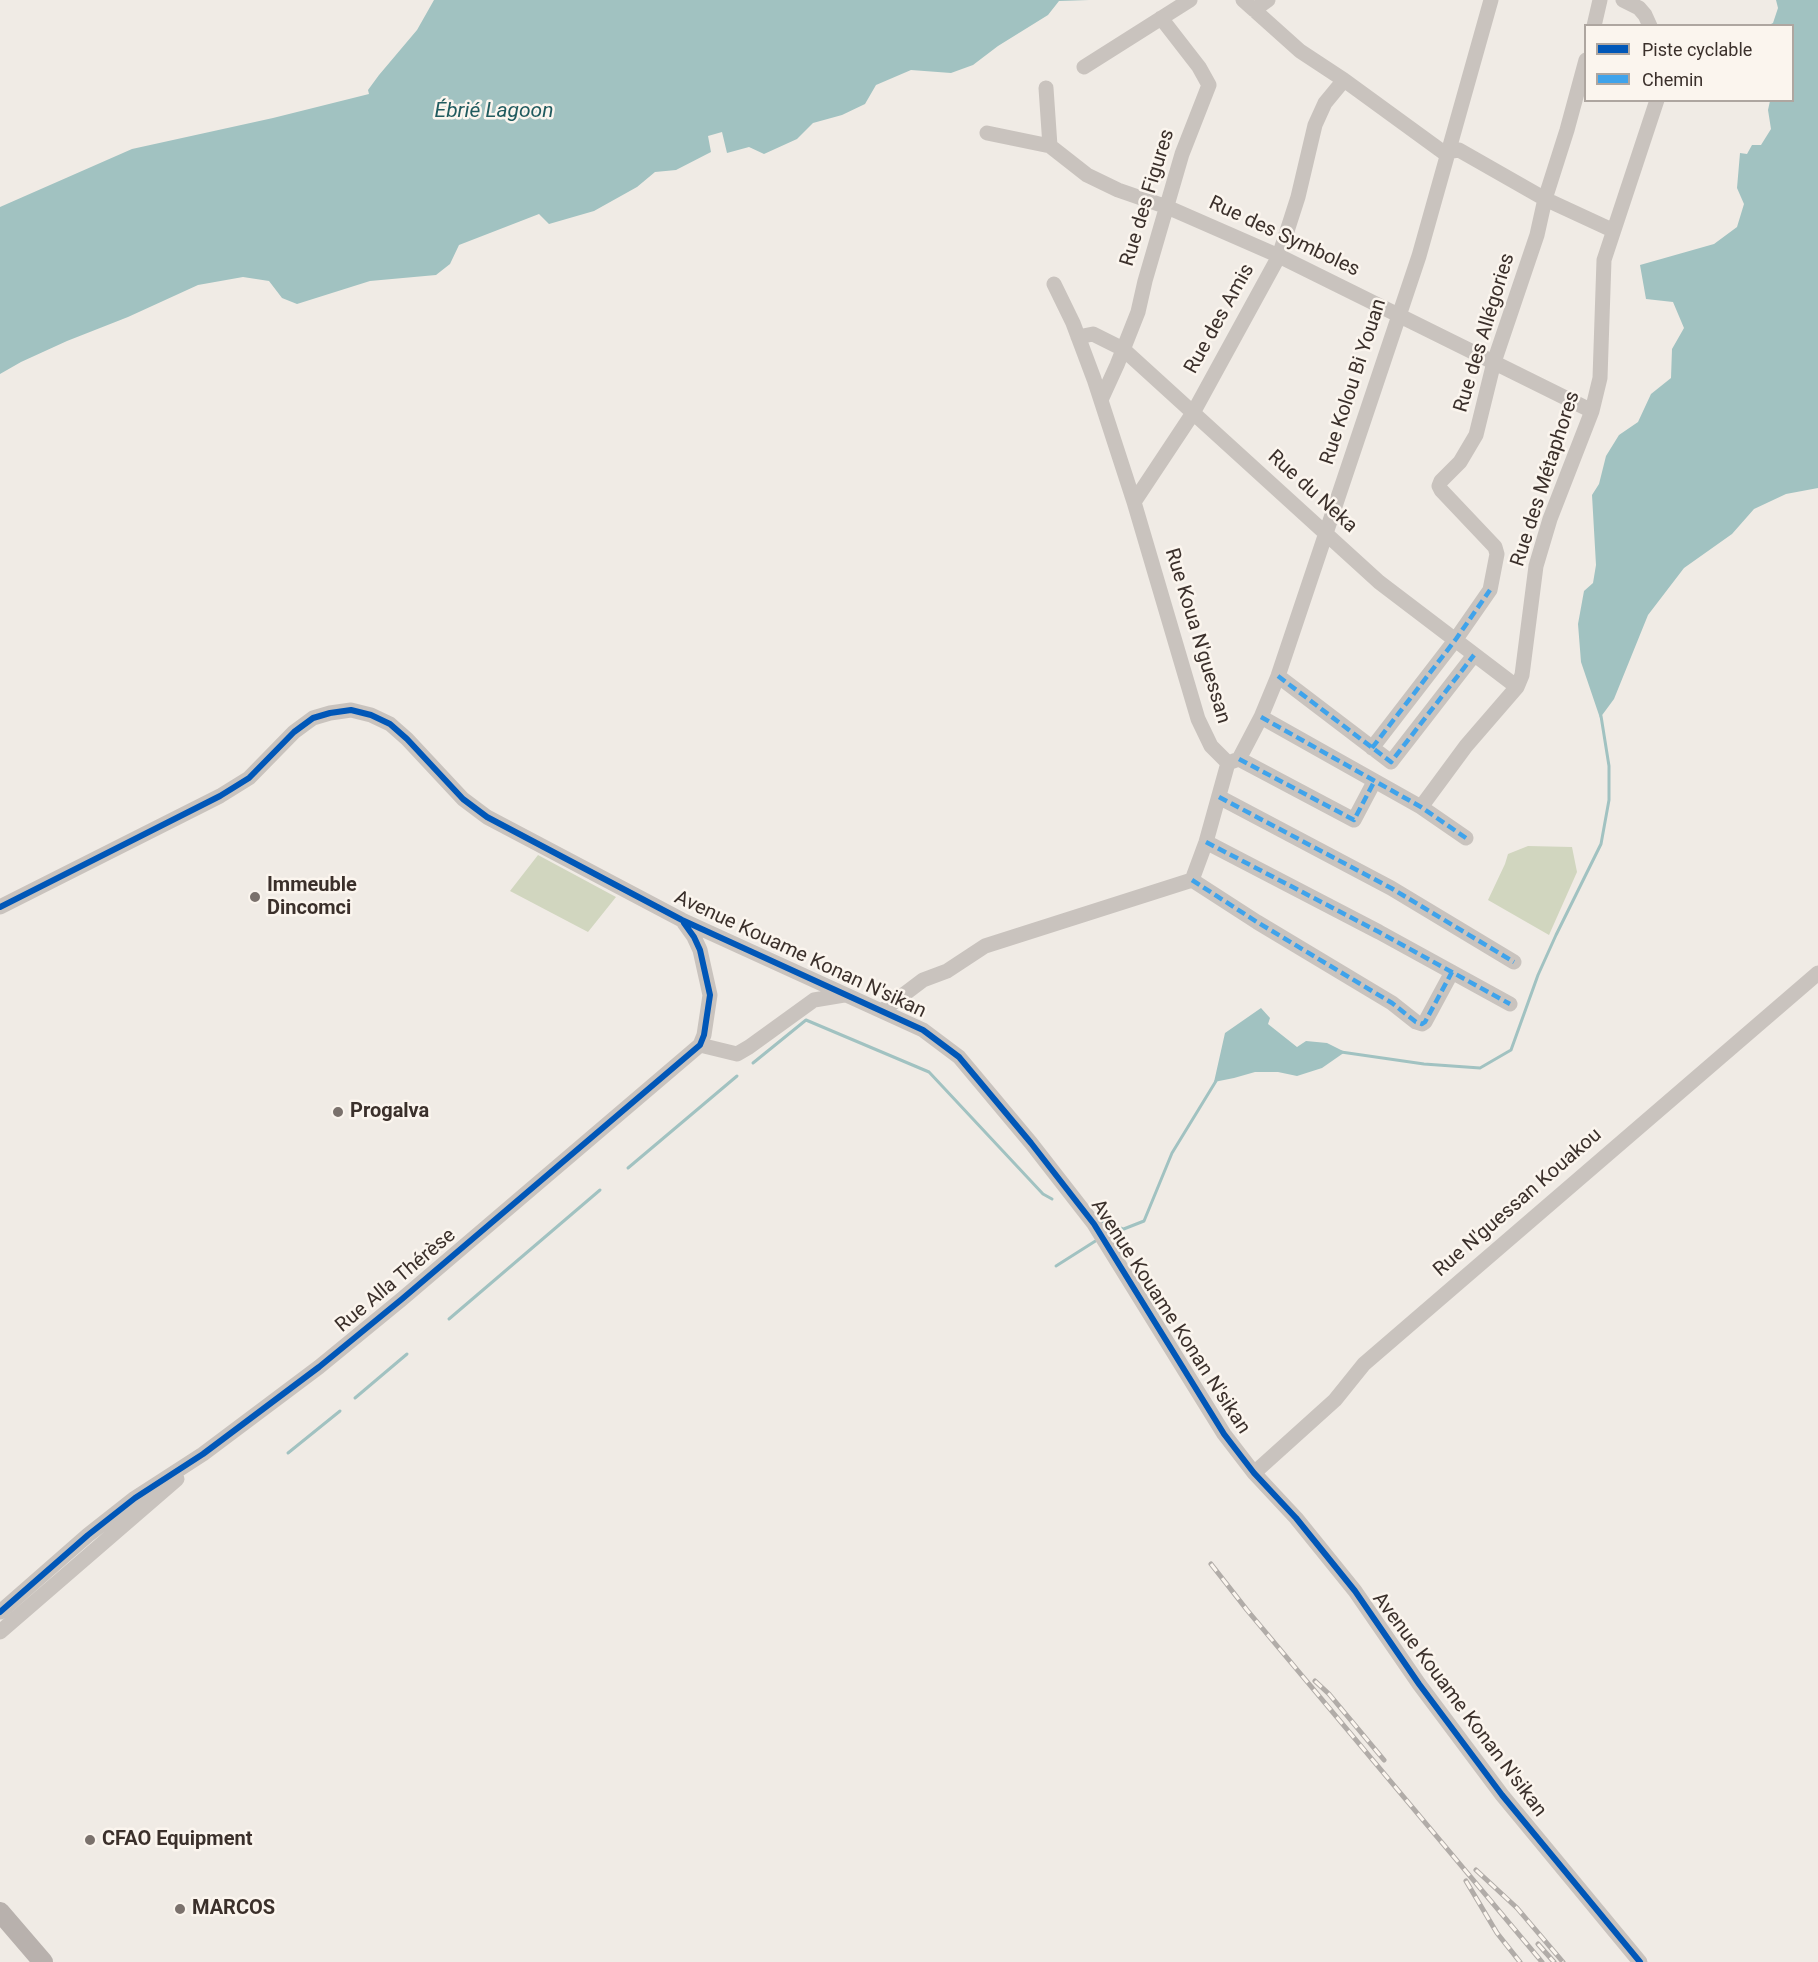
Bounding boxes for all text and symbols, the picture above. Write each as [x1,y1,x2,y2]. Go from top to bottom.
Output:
legend [1584,24,1794,102]
text: Piste cyclable [1642,39,1752,60]
text: Chemin [1642,69,1703,90]
water label: Ébrié Lagoon [435,99,553,125]
street label: Rue des Figures [1116,127,1180,269]
street label: Rue des Symboles [1205,192,1363,282]
street label: Rue des Allégories [1449,251,1521,415]
street label: Rue des Amis [1180,260,1260,378]
street label: Rue Kolou Bi Youan [1316,296,1392,468]
street label: Rue des Métaphores [1506,388,1586,570]
street label: Rue du Neka [1262,446,1362,538]
street label: Rue Koua N'guessan [1159,545,1235,727]
place label: Immeuble Dincomci [267,874,357,921]
street label: Avenue Kouame Konan N'sikan [670,886,930,1024]
marker: Immeuble Dincomci [248,890,262,904]
place label: Progalva [350,1100,429,1124]
marker: Progalva [331,1105,345,1119]
street label: Rue N'guessan Kouakou [1429,1124,1607,1282]
street label: Avenue Kouame Konan N'sikan [1085,1195,1255,1439]
street label: Rue Alla Thérèse [331,1224,461,1338]
street label: Avenue Kouame Konan N'sikan [1367,1588,1551,1822]
place label: CFAO Equipment [102,1828,252,1852]
marker: CFAO Equipment [83,1833,97,1847]
place label: MARCOS [192,1897,275,1921]
marker: MARCOS [173,1902,187,1916]

